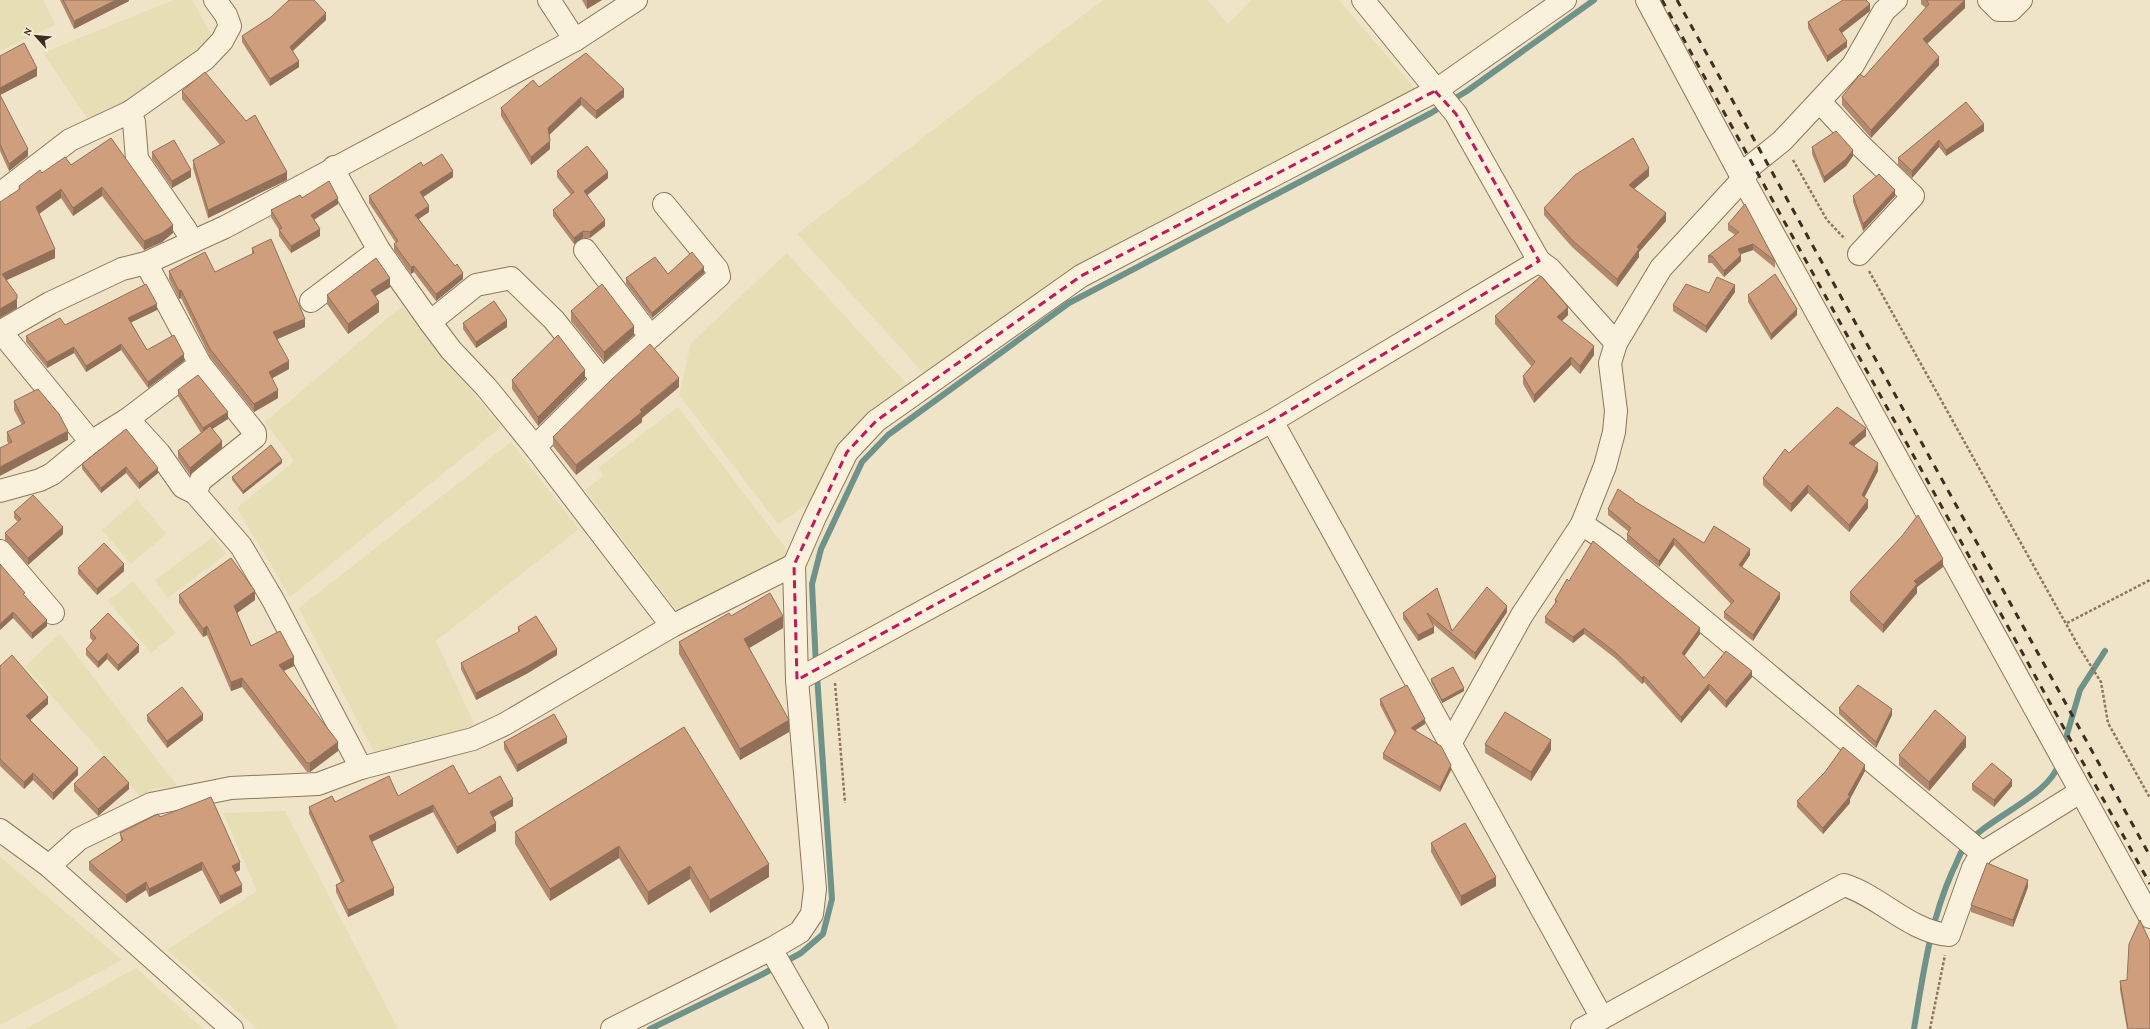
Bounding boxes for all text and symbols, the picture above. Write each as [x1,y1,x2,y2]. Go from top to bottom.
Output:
north arrow [16,16,56,56]
text: N [20,25,34,38]

